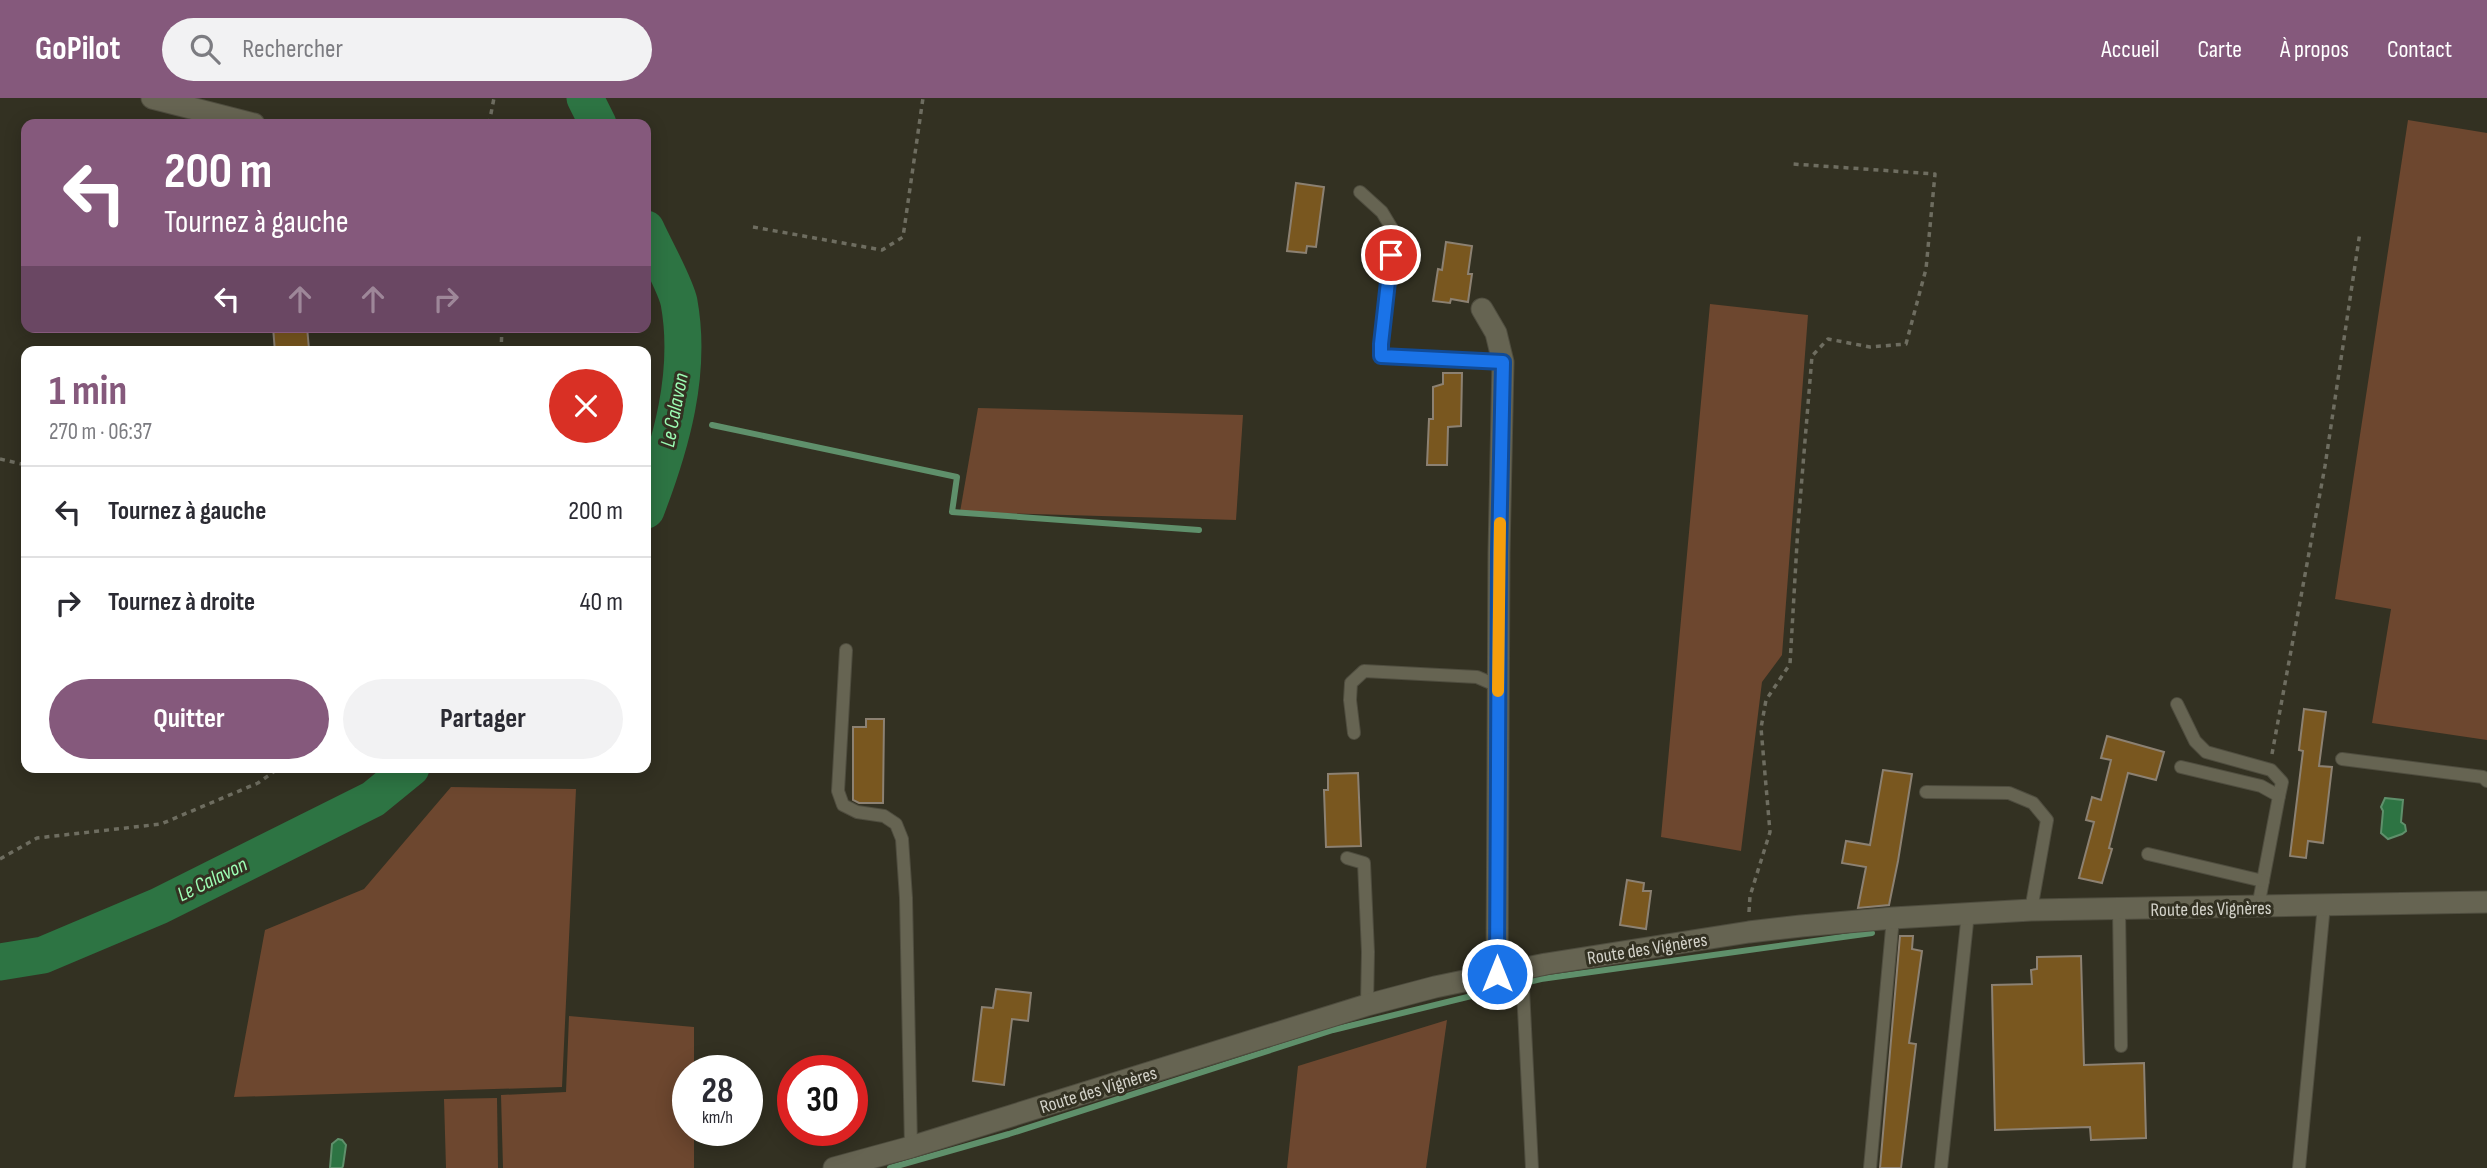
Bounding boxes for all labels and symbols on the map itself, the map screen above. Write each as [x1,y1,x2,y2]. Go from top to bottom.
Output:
pin [1361,225,1421,285]
water label: Le Calavon [655,371,694,449]
water label: Le Calavon [173,852,251,907]
street label: Route des Vignères [2150,897,2272,922]
street label: Route des Vignères [1586,929,1709,970]
position arrow [1460,937,1534,1011]
speed limit sign: 30 [777,1055,868,1146]
street label: Route des Vignères [1037,1062,1160,1119]

